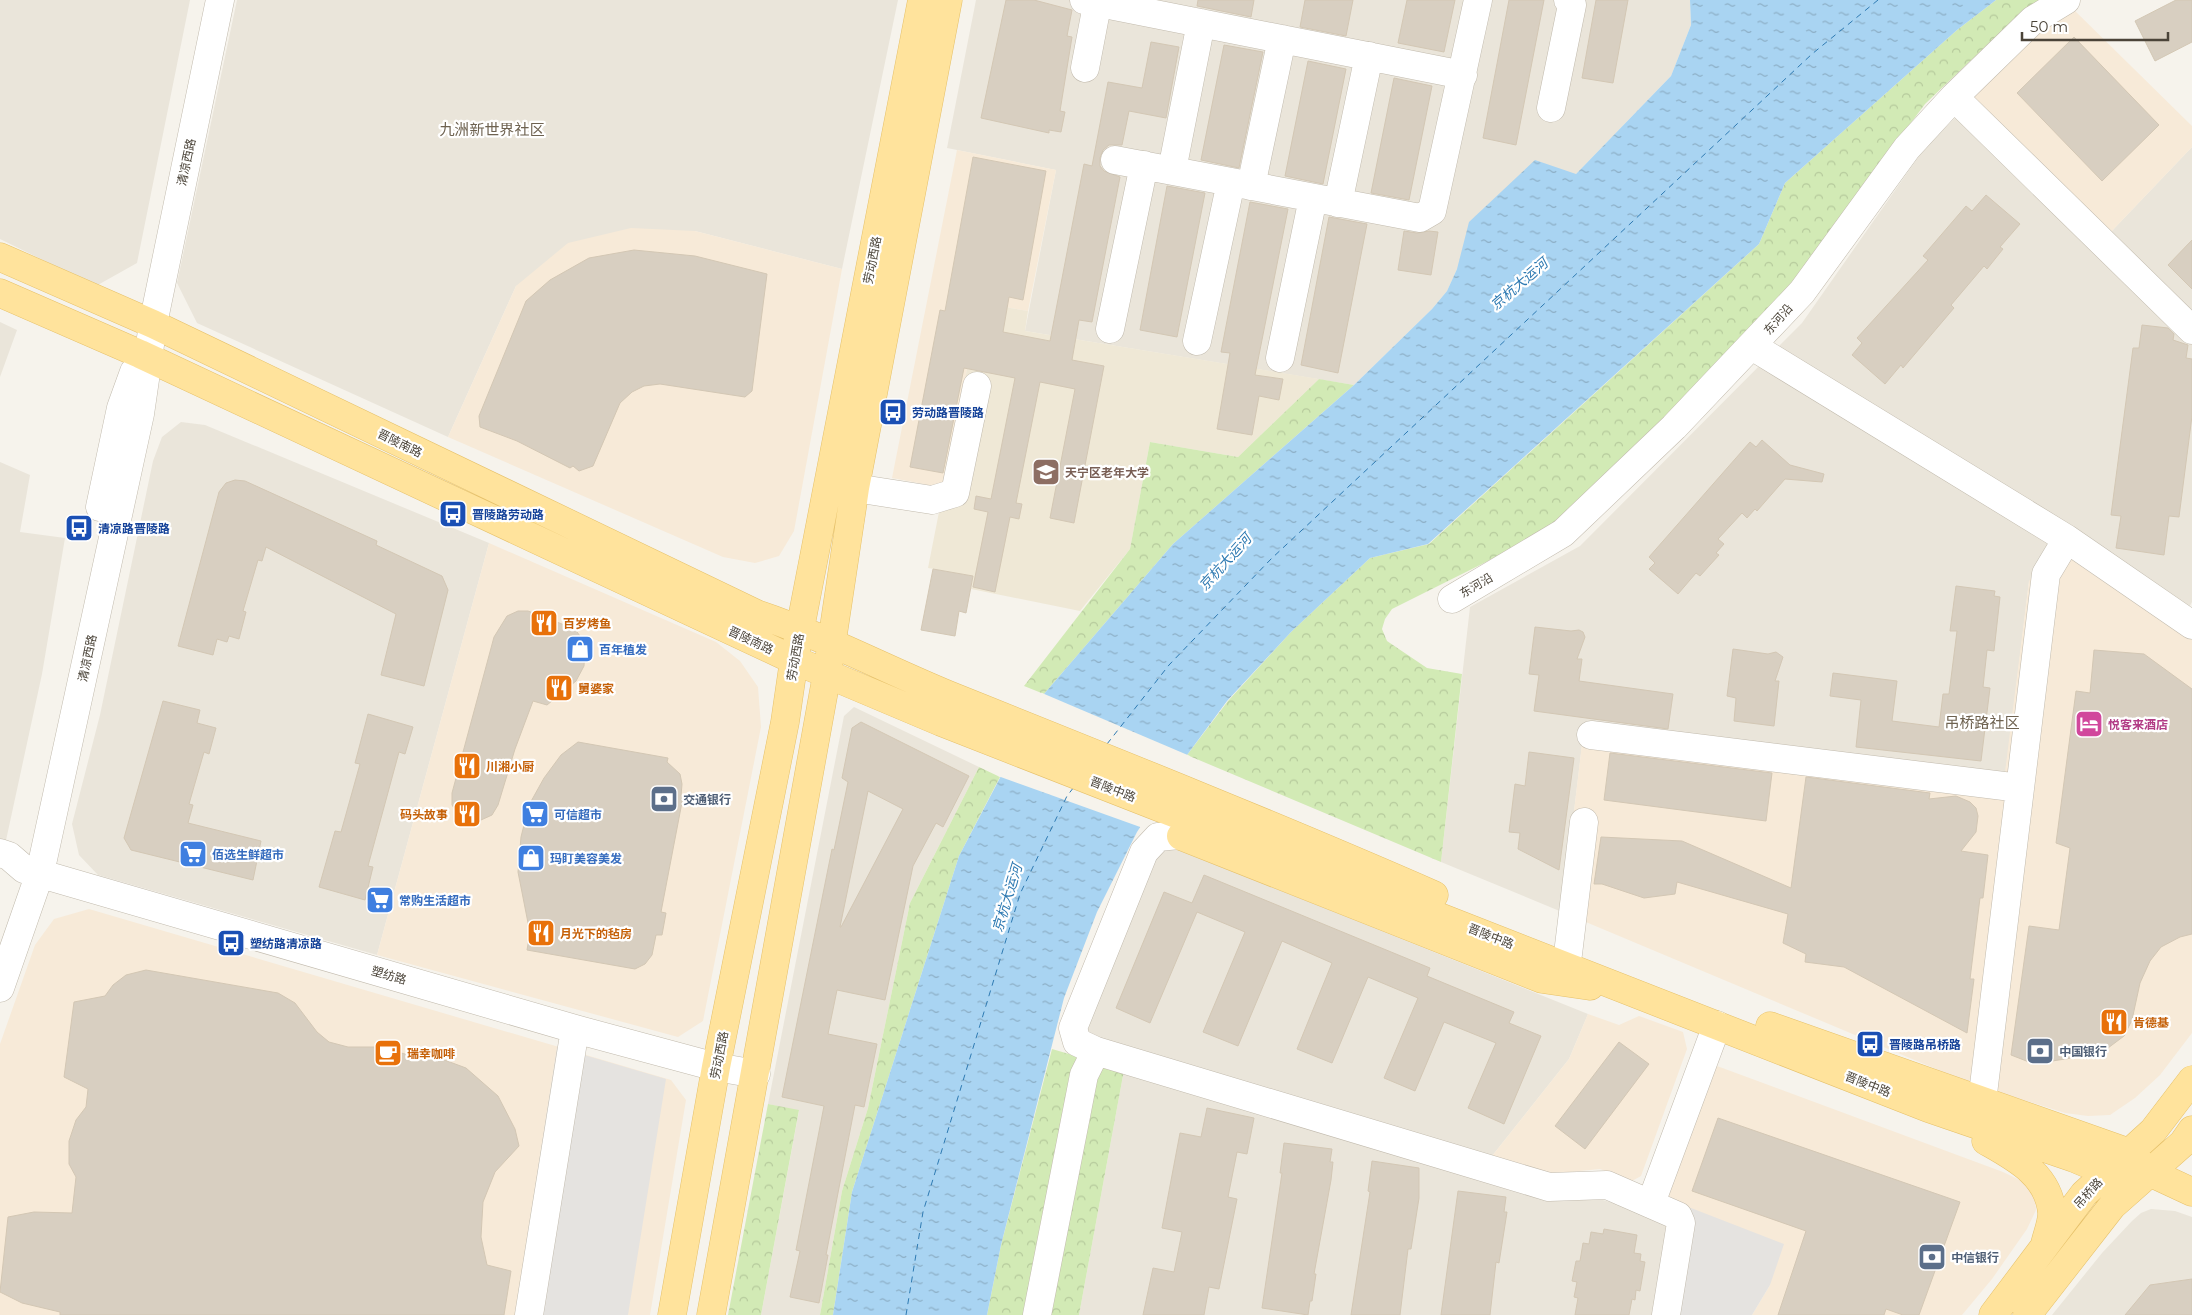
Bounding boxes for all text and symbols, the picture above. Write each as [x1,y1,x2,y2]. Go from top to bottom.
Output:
scale bar [2022,10,2168,42]
text: 50 m [2030,17,2068,36]
district label: 九洲新世界社区 [439,120,545,139]
street label: 清凉西路 [174,137,198,187]
street label: 劳动西路 [860,235,884,285]
water label: 京杭大运河 [1487,252,1554,314]
street label: 东河沿 [1760,301,1796,337]
bus stop icon: 劳动路晋陵路 [878,397,908,427]
place label: 劳动路晋陵路 [912,405,984,420]
street label: 晋陵南路 [375,426,425,460]
school or university icon: 天宁区老年大学 [1031,457,1061,487]
place label: 天宁区老年大学 [1065,465,1149,480]
bus stop icon: 晋陵路劳动路 [438,499,468,529]
place label: 晋陵路劳动路 [472,507,544,522]
bus stop icon: 清凉路晋陵路 [64,513,94,543]
place label: 清凉路晋陵路 [98,521,170,536]
water label: 京杭大运河 [1195,528,1257,594]
street label: 东河沿 [1457,570,1495,600]
restaurant icon: 百岁烤鱼 [529,608,559,638]
place label: 百岁烤鱼 [563,616,611,631]
street label: 晋陵南路 [726,623,776,657]
street label: 劳动西路 [783,632,807,682]
street label: 清凉西路 [75,633,99,683]
shop icon: 百年植发 [565,634,595,664]
place label: 百年植发 [599,642,647,657]
restaurant icon: 舅婆家 [544,673,574,703]
place label: 舅婆家 [578,681,614,696]
hotel icon: 悦客来酒店 [2074,709,2104,739]
district label: 吊桥路社区 [1944,713,2020,732]
place label: 悦客来酒店 [2108,717,2168,732]
restaurant icon: 川湘小厨 [452,751,482,781]
place label: 川湘小厨 [486,759,534,774]
street label: 晋陵中路 [1088,773,1138,805]
bank icon: 交通银行 [649,784,679,814]
place label: 交通银行 [683,792,731,807]
restaurant icon: 码头故事 [452,799,482,829]
supermarket icon: 可信超市 [520,799,550,829]
place label: 码头故事 [400,807,448,822]
place label: 可信超市 [554,807,602,822]
supermarket icon: 佰选生鲜超市 [178,839,208,869]
shop icon: 玛盯美容美发 [516,843,546,873]
place label: 佰选生鲜超市 [212,847,284,862]
place label: 玛盯美容美发 [550,851,622,866]
water label: 京杭大运河 [988,859,1027,934]
supermarket icon: 常购生活超市 [365,885,395,915]
place label: 常购生活超市 [399,893,471,908]
restaurant icon: 月光下的毡房 [526,918,556,948]
street label: 晋陵中路 [1466,920,1516,952]
place label: 月光下的毡房 [560,926,632,941]
bus stop icon: 塑纺路清凉路 [216,928,246,958]
place label: 塑纺路清凉路 [250,936,322,951]
street label: 塑纺路 [370,963,408,987]
restaurant icon: 肯德基 [2099,1007,2129,1037]
place label: 肯德基 [2133,1015,2169,1030]
bus stop icon: 晋陵路吊桥路 [1855,1029,1885,1059]
street label: 劳动西路 [707,1030,731,1080]
bank icon: 中国银行 [2025,1036,2055,1066]
place label: 晋陵路吊桥路 [1889,1037,1961,1052]
cafe icon: 瑞幸咖啡 [373,1038,403,1068]
place label: 中国银行 [2059,1044,2107,1059]
place label: 瑞幸咖啡 [407,1046,455,1061]
street label: 晋陵中路 [1843,1068,1893,1100]
street label: 吊桥路 [2070,1175,2106,1211]
bank icon: 中信银行 [1917,1242,1947,1272]
place label: 中信银行 [1951,1250,1999,1265]

